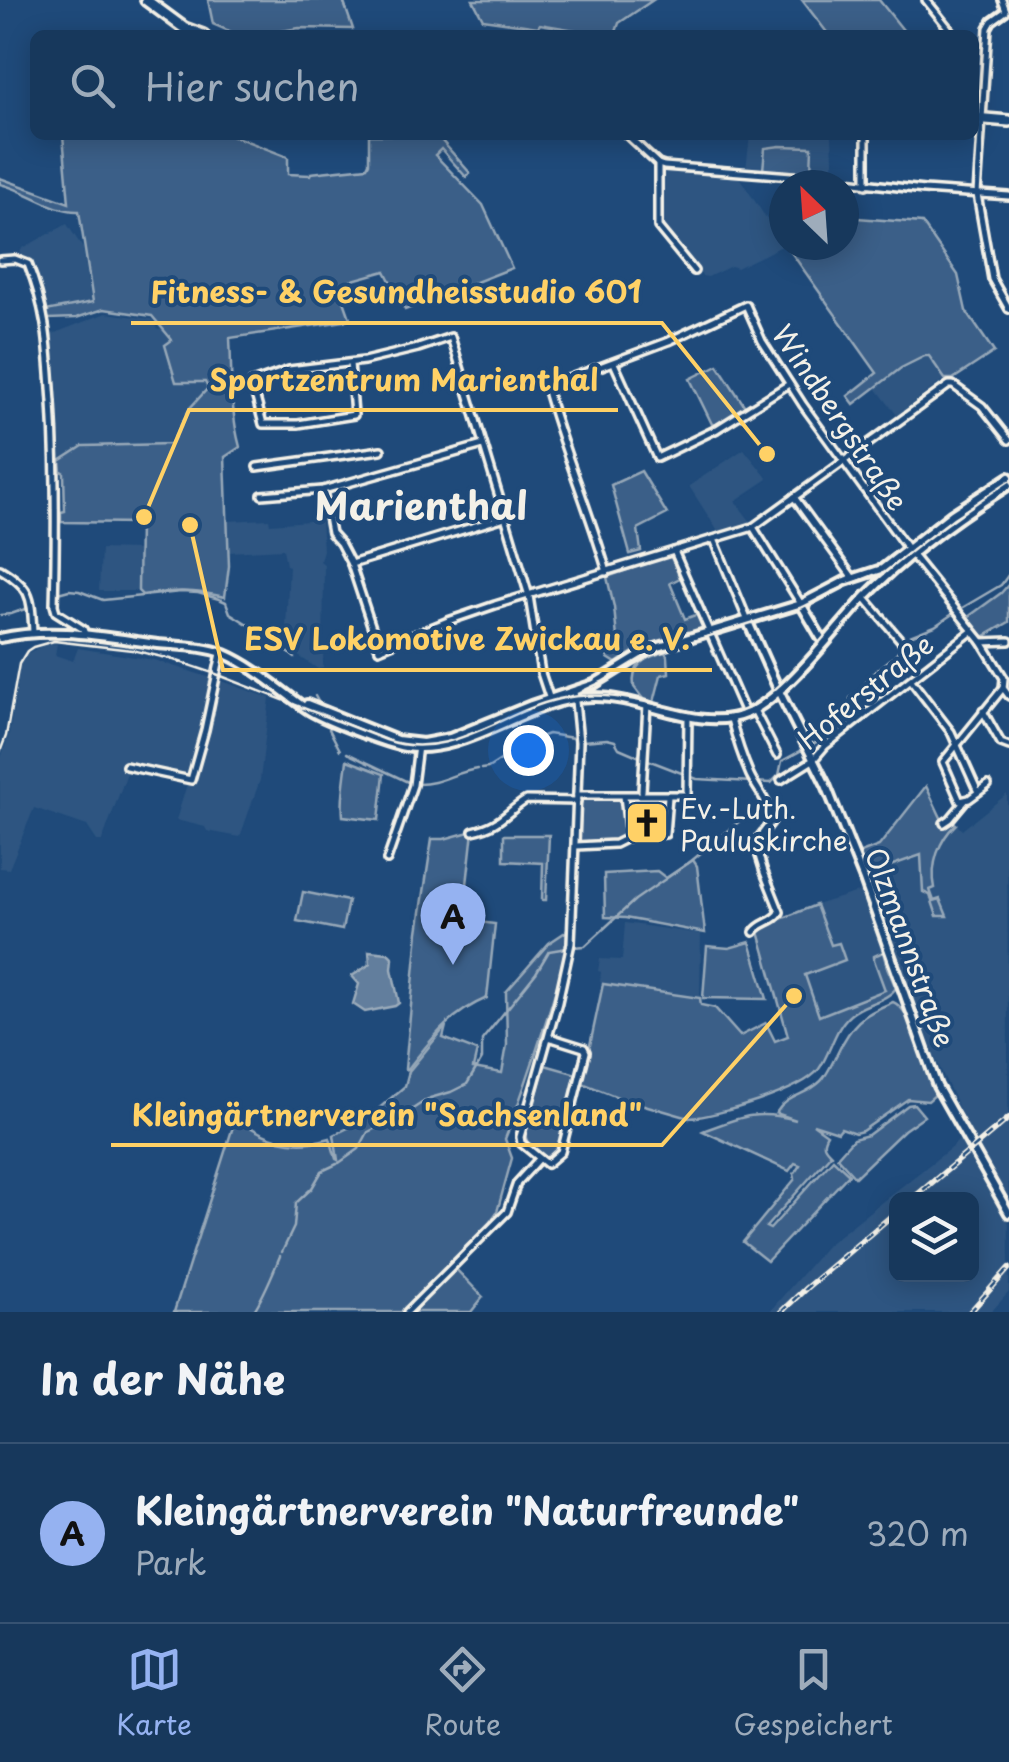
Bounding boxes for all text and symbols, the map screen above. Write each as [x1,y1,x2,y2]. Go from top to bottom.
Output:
search box [30,30,979,140]
text: Hier suchen [145,57,359,114]
icon: search [65,58,120,113]
north arrow [769,170,859,260]
callout: Fitness- & Gesundheisstudio 601 [131,263,662,323]
text: Fitness- & Gesundheisstudio 601 [150,268,642,313]
street label: Windbergstraße [763,315,919,519]
callout: Sportzentrum Marienthal [189,350,618,410]
text: Sportzentrum Marienthal [210,356,598,401]
district label: Marienthal [314,476,528,533]
callout: ESV Lokomotive Zwickau e. V. [223,610,712,670]
text: ESV Lokomotive Zwickau e. V. [244,615,690,660]
street label: Hoferstraße [788,623,942,759]
your location [503,725,554,776]
place label: Ev.-Luth. Pauluskirche [680,786,848,861]
church icon: Ev.-Luth. Pauluskirche [624,800,670,846]
street label: Olzmannstraße [855,841,967,1053]
pin: A [420,882,486,965]
callout: Kleingärtnerverein "Sachsenland" [111,1085,662,1145]
text: Kleingärtnerverein "Sachsenland" [132,1091,642,1136]
map controls [889,1192,979,1282]
button: layers [889,1192,979,1282]
text: In der Nähe [40,1346,285,1409]
text: Kleingärtnerverein "Naturfreunde" [135,1481,799,1538]
text: A [60,1509,85,1557]
text: 320 m [866,1509,969,1557]
text: Park [135,1538,207,1586]
tab: Karte [116,1642,192,1745]
tab: Route [424,1642,501,1745]
tab: Gespeichert [734,1642,893,1745]

